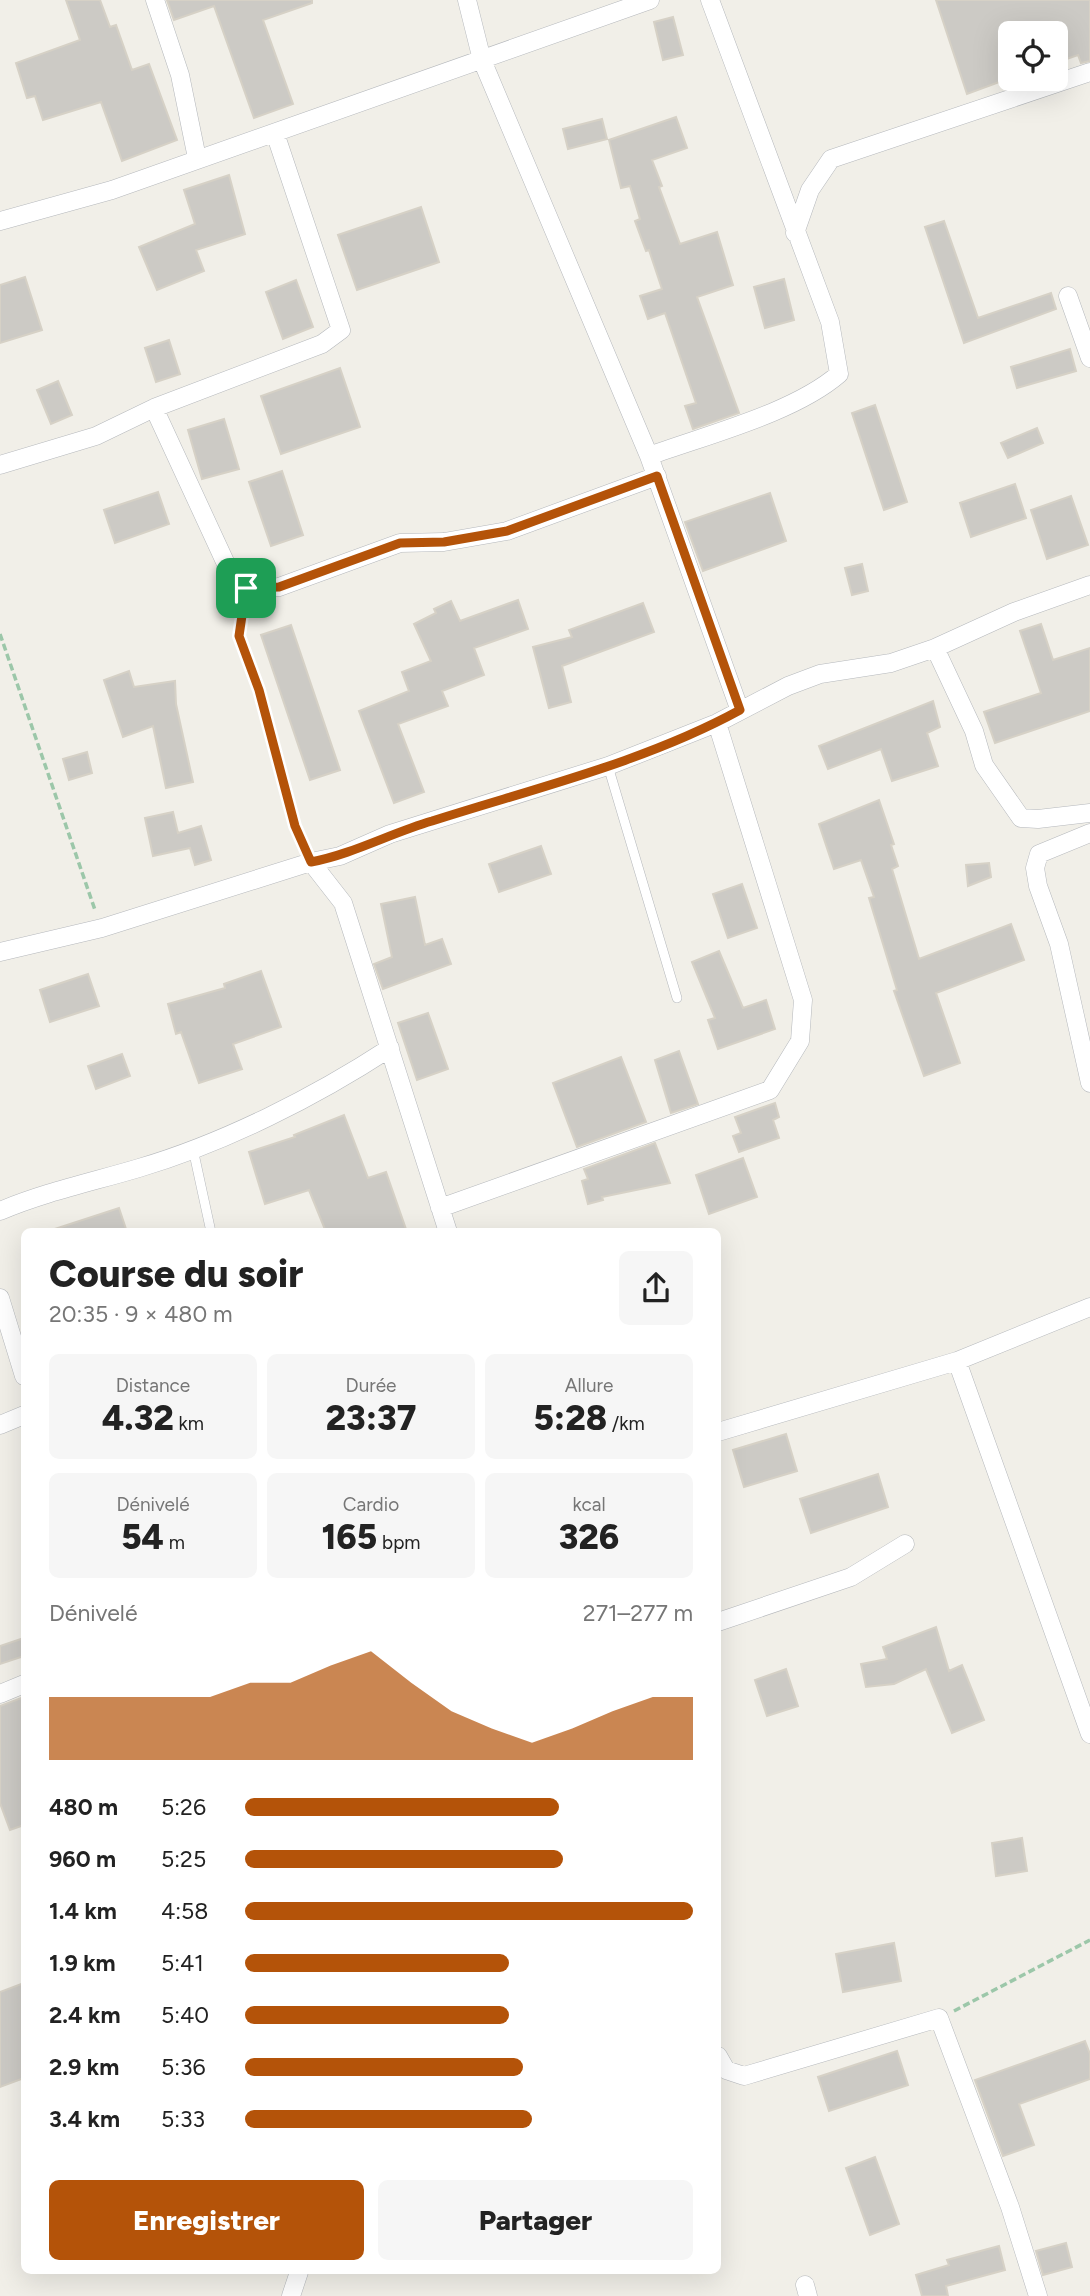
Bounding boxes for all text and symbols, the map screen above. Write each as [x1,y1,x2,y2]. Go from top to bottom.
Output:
map controls [998,21,1068,91]
button: locate [998,21,1068,91]
pin [216,558,276,618]
icon: arrive [227,569,265,607]
text: Course du soir [49,1251,303,1297]
button: share [619,1251,693,1325]
text: 20:35 · 9 × 480 m [49,1300,232,1328]
text: Distance [116,1374,190,1397]
text: Durée [346,1374,396,1397]
text: Allure [565,1374,613,1397]
text: 4.32 [102,1397,174,1439]
text: 23:37 [326,1397,416,1439]
text: 5:28 [533,1397,607,1439]
text: km [174,1412,204,1435]
text: /km [607,1412,645,1435]
text: Dénivelé [116,1493,190,1516]
text: Cardio [343,1493,399,1516]
text: kcal [572,1493,606,1516]
text: 54 [121,1516,164,1558]
text: 165 [321,1516,377,1558]
text: 326 [559,1516,619,1558]
text: m [164,1531,185,1554]
text: bpm [377,1531,421,1554]
text: Dénivelé [49,1599,137,1627]
text: 271–277 m [583,1599,693,1627]
text: 480 m [49,1793,118,1821]
text: 5:26 [161,1793,206,1821]
text: 960 m [49,1845,116,1873]
text: 5:25 [161,1845,206,1873]
text: 1.4 km [49,1897,117,1925]
text: 4:58 [161,1897,208,1925]
text: 1.9 km [49,1949,116,1977]
text: 5:41 [161,1949,204,1977]
text: 2.4 km [49,2001,120,2029]
text: 5:40 [161,2001,209,2029]
text: 2.9 km [49,2053,119,2081]
text: 5:36 [161,2053,206,2081]
text: 3.4 km [49,2105,120,2133]
text: 5:33 [161,2105,205,2133]
button: Enregistrer [49,2180,364,2260]
button: Partager [378,2180,693,2260]

